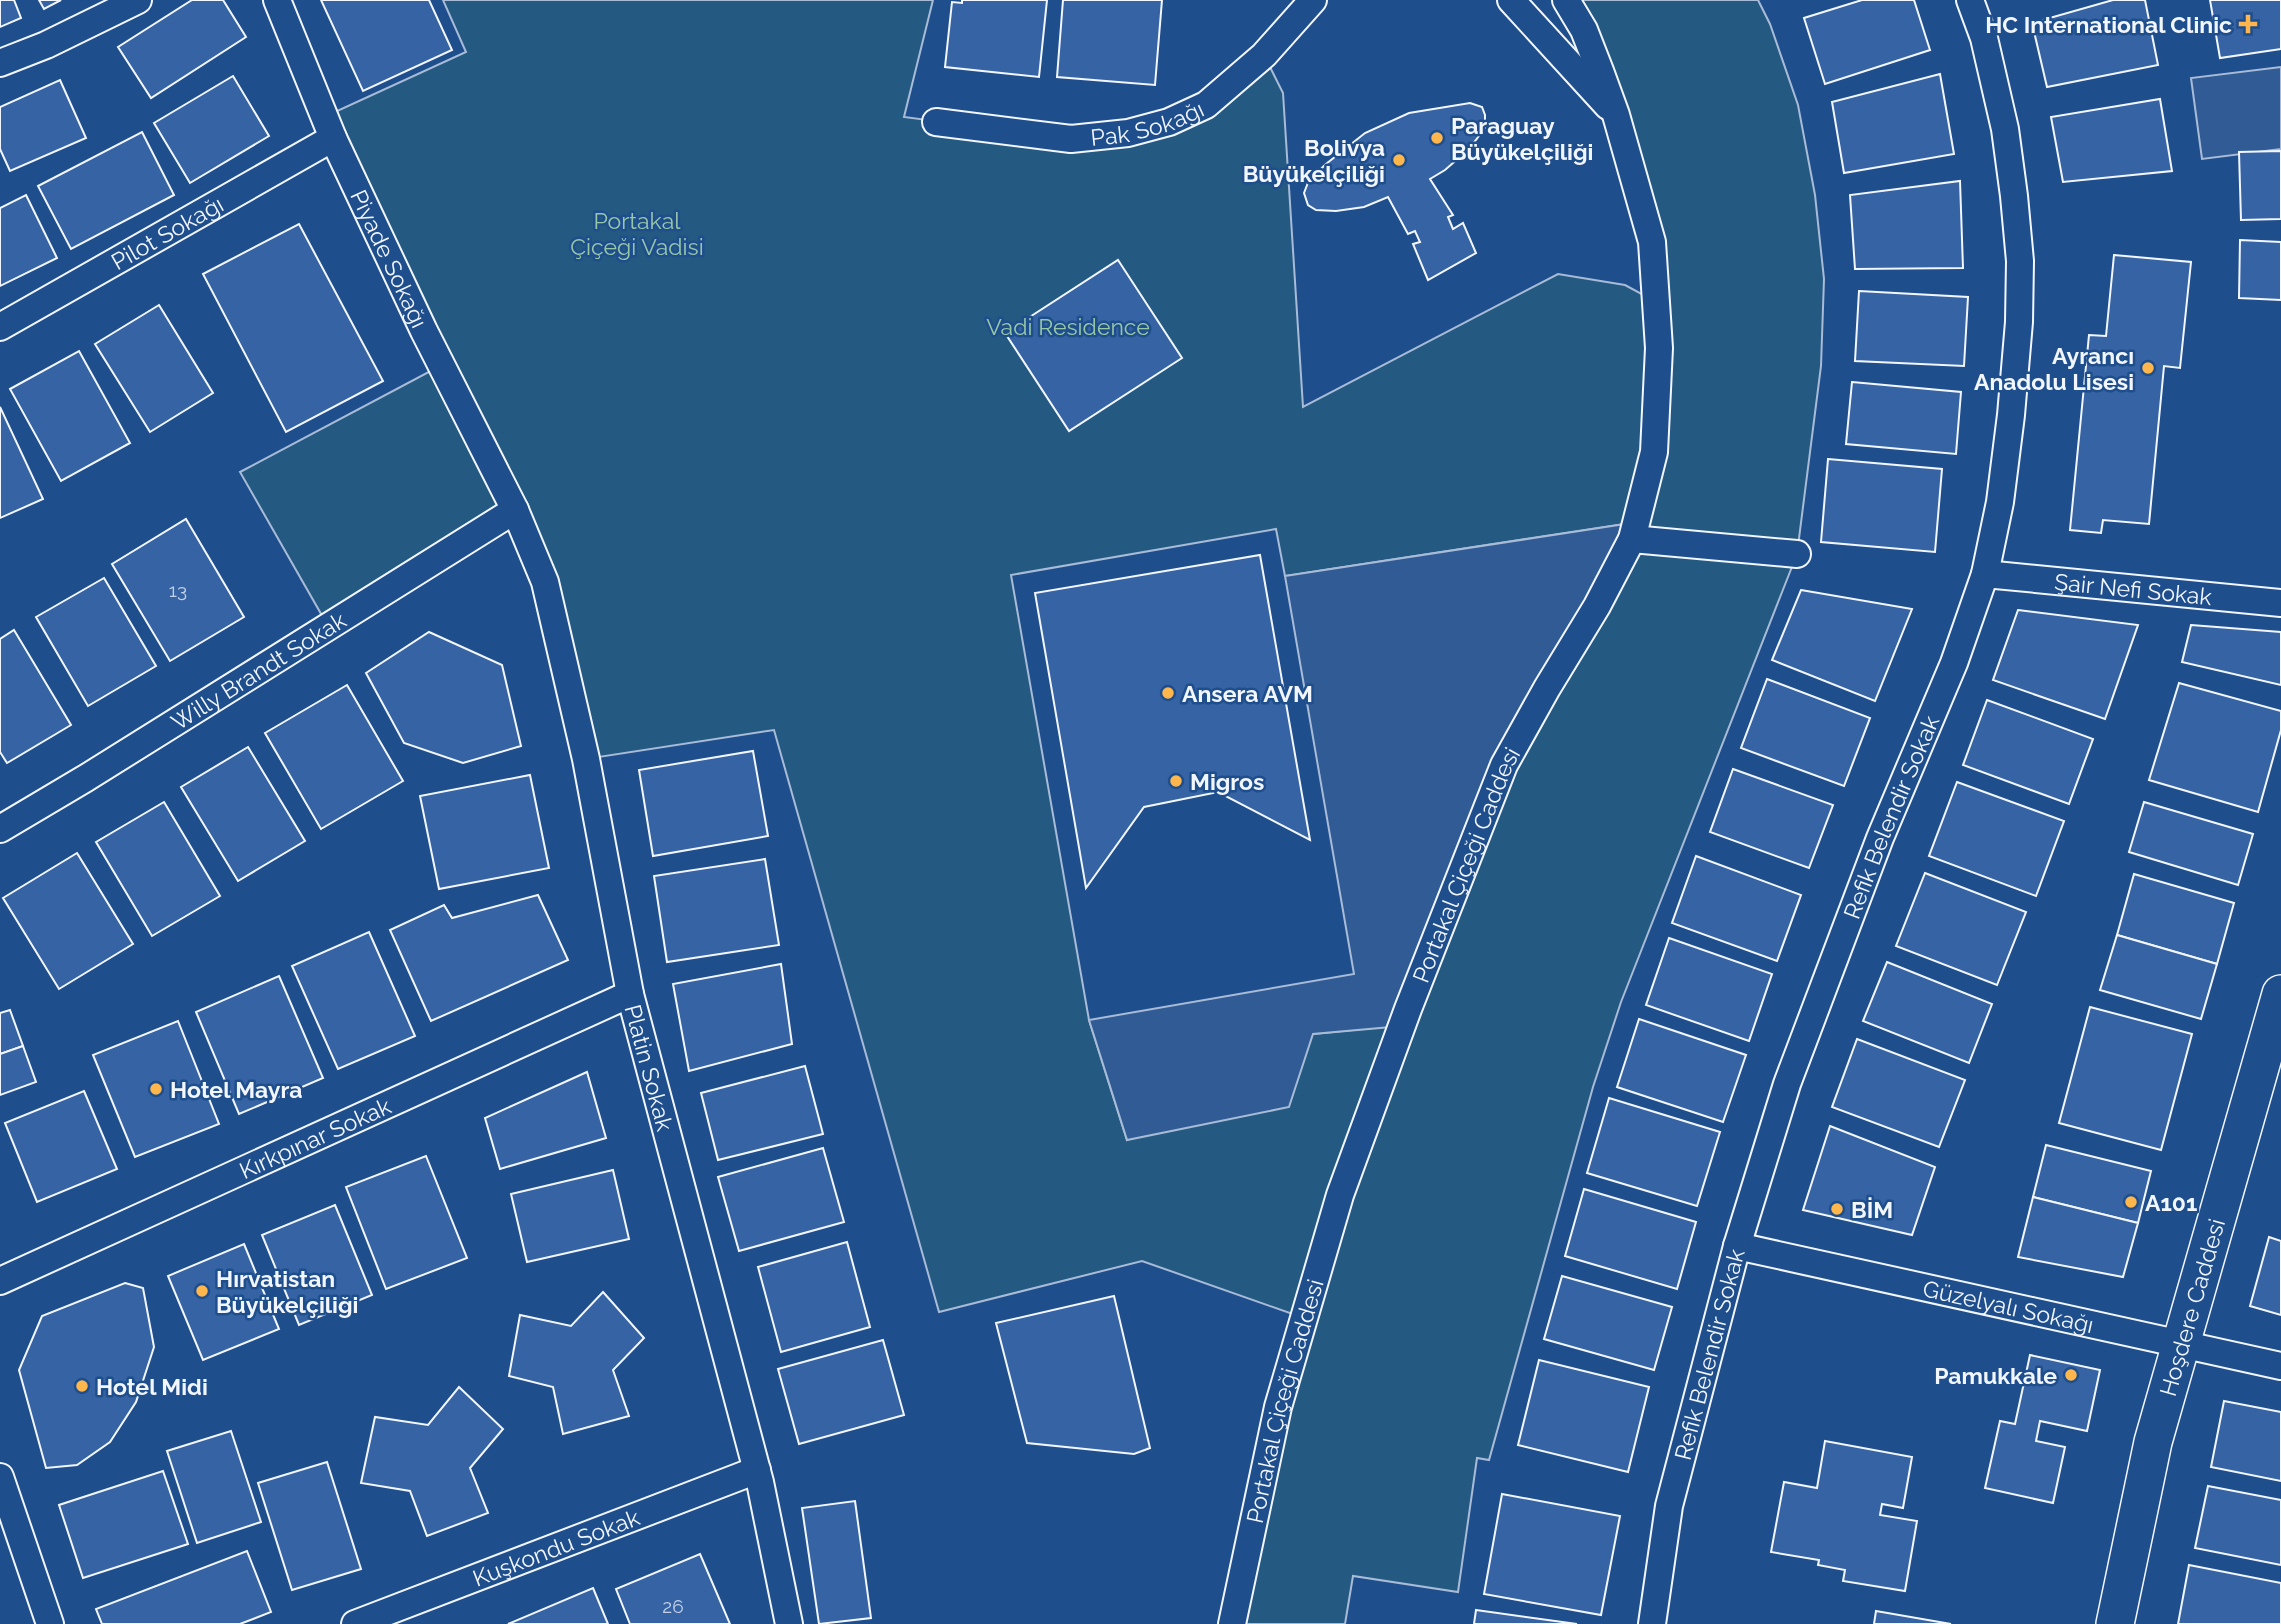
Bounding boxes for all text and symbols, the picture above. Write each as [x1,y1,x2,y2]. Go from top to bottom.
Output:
place label: HC International Clinic [1985,11,2232,38]
marker: HC International Clinic [2238,14,2258,34]
street label: Pak Sokağı [1089,95,1208,150]
place label: Paraguay Büyükelçiliği [1451,112,1593,165]
marker: Paraguay Büyükelçiliği [1429,130,1445,146]
place label: Bolivya Büyükelçiliği [1243,134,1385,187]
marker: Bolivya Büyükelçiliği [1391,152,1407,168]
street label: Piyade Sokağı [346,185,434,332]
street label: Pilot Sokağı [106,190,228,275]
park label: Portakal Çiçeği Vadisi [570,207,704,260]
park label: Vadi Residence [986,313,1150,340]
place label: Ayrancı Anadolu Lisesi [1974,342,2134,395]
marker: Ayrancı Anadolu Lisesi [2140,360,2156,376]
street label: Şair Nefi Sokak [2053,567,2213,610]
house number: 13 [169,579,187,601]
street label: Willy Brandt Sokak [166,606,350,735]
place label: Ansera AVM [1182,680,1313,707]
marker: Ansera AVM [1160,685,1176,701]
street label: Refik Belendir Sokak [1837,711,1944,922]
street label: Portakal Çiçeği Caddesi [1406,742,1525,986]
place label: Migros [1190,768,1264,795]
marker: Migros [1168,773,1184,789]
street label: Platin Sokak [620,1001,679,1134]
place label: Hotel Mayra [170,1076,303,1103]
marker: Hotel Mayra [148,1081,164,1097]
street label: Kırkpınar Sokak [235,1091,395,1184]
place label: A101 [2145,1189,2197,1216]
marker: A101 [2123,1194,2139,1210]
place label: BİM [1851,1196,1893,1223]
marker: BİM [1829,1201,1845,1217]
street label: Hoşdere Caddesi [2153,1216,2230,1399]
street label: Refik Belendir Sokak [1668,1246,1749,1463]
place label: Hırvatistan Büyükelçiliği [216,1265,358,1318]
street label: Güzelyalı Sokağı [1921,1274,2096,1338]
street label: Portakal Çiçeği Caddesi [1240,1276,1328,1525]
marker: Hırvatistan Büyükelçiliği [194,1283,210,1299]
place label: Pamukkale [1934,1362,2057,1389]
marker: Pamukkale [2063,1367,2079,1383]
place label: Hotel Midi [96,1373,208,1400]
marker: Hotel Midi [74,1378,90,1394]
street label: Kuşkondu Sokak [469,1503,643,1591]
house number: 26 [662,1595,684,1617]

